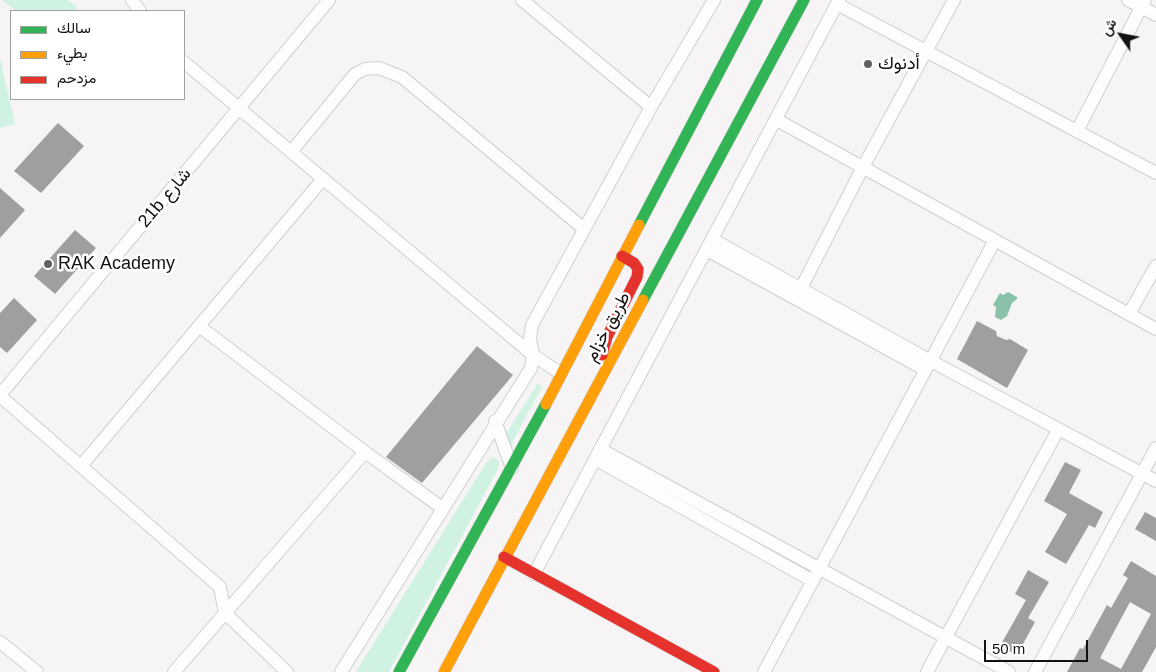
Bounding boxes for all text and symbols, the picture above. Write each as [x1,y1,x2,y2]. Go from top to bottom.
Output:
legend [10,10,185,100]
north arrow [1096,10,1146,60]
text: ش [1097,15,1120,38]
text: سالك [57,19,91,36]
text: بطيء [57,44,87,61]
place label: أدنوك [878,53,920,75]
marker: أدنوك [862,58,874,70]
text: مزدحم [57,69,96,86]
street label: 21b شارع [134,164,196,232]
place label: RAK Academy [58,253,175,275]
marker: RAK Academy [42,258,54,270]
street label: طريق خزام [581,288,635,366]
scale bar [986,630,1090,662]
text: 50 m [992,640,1025,657]

